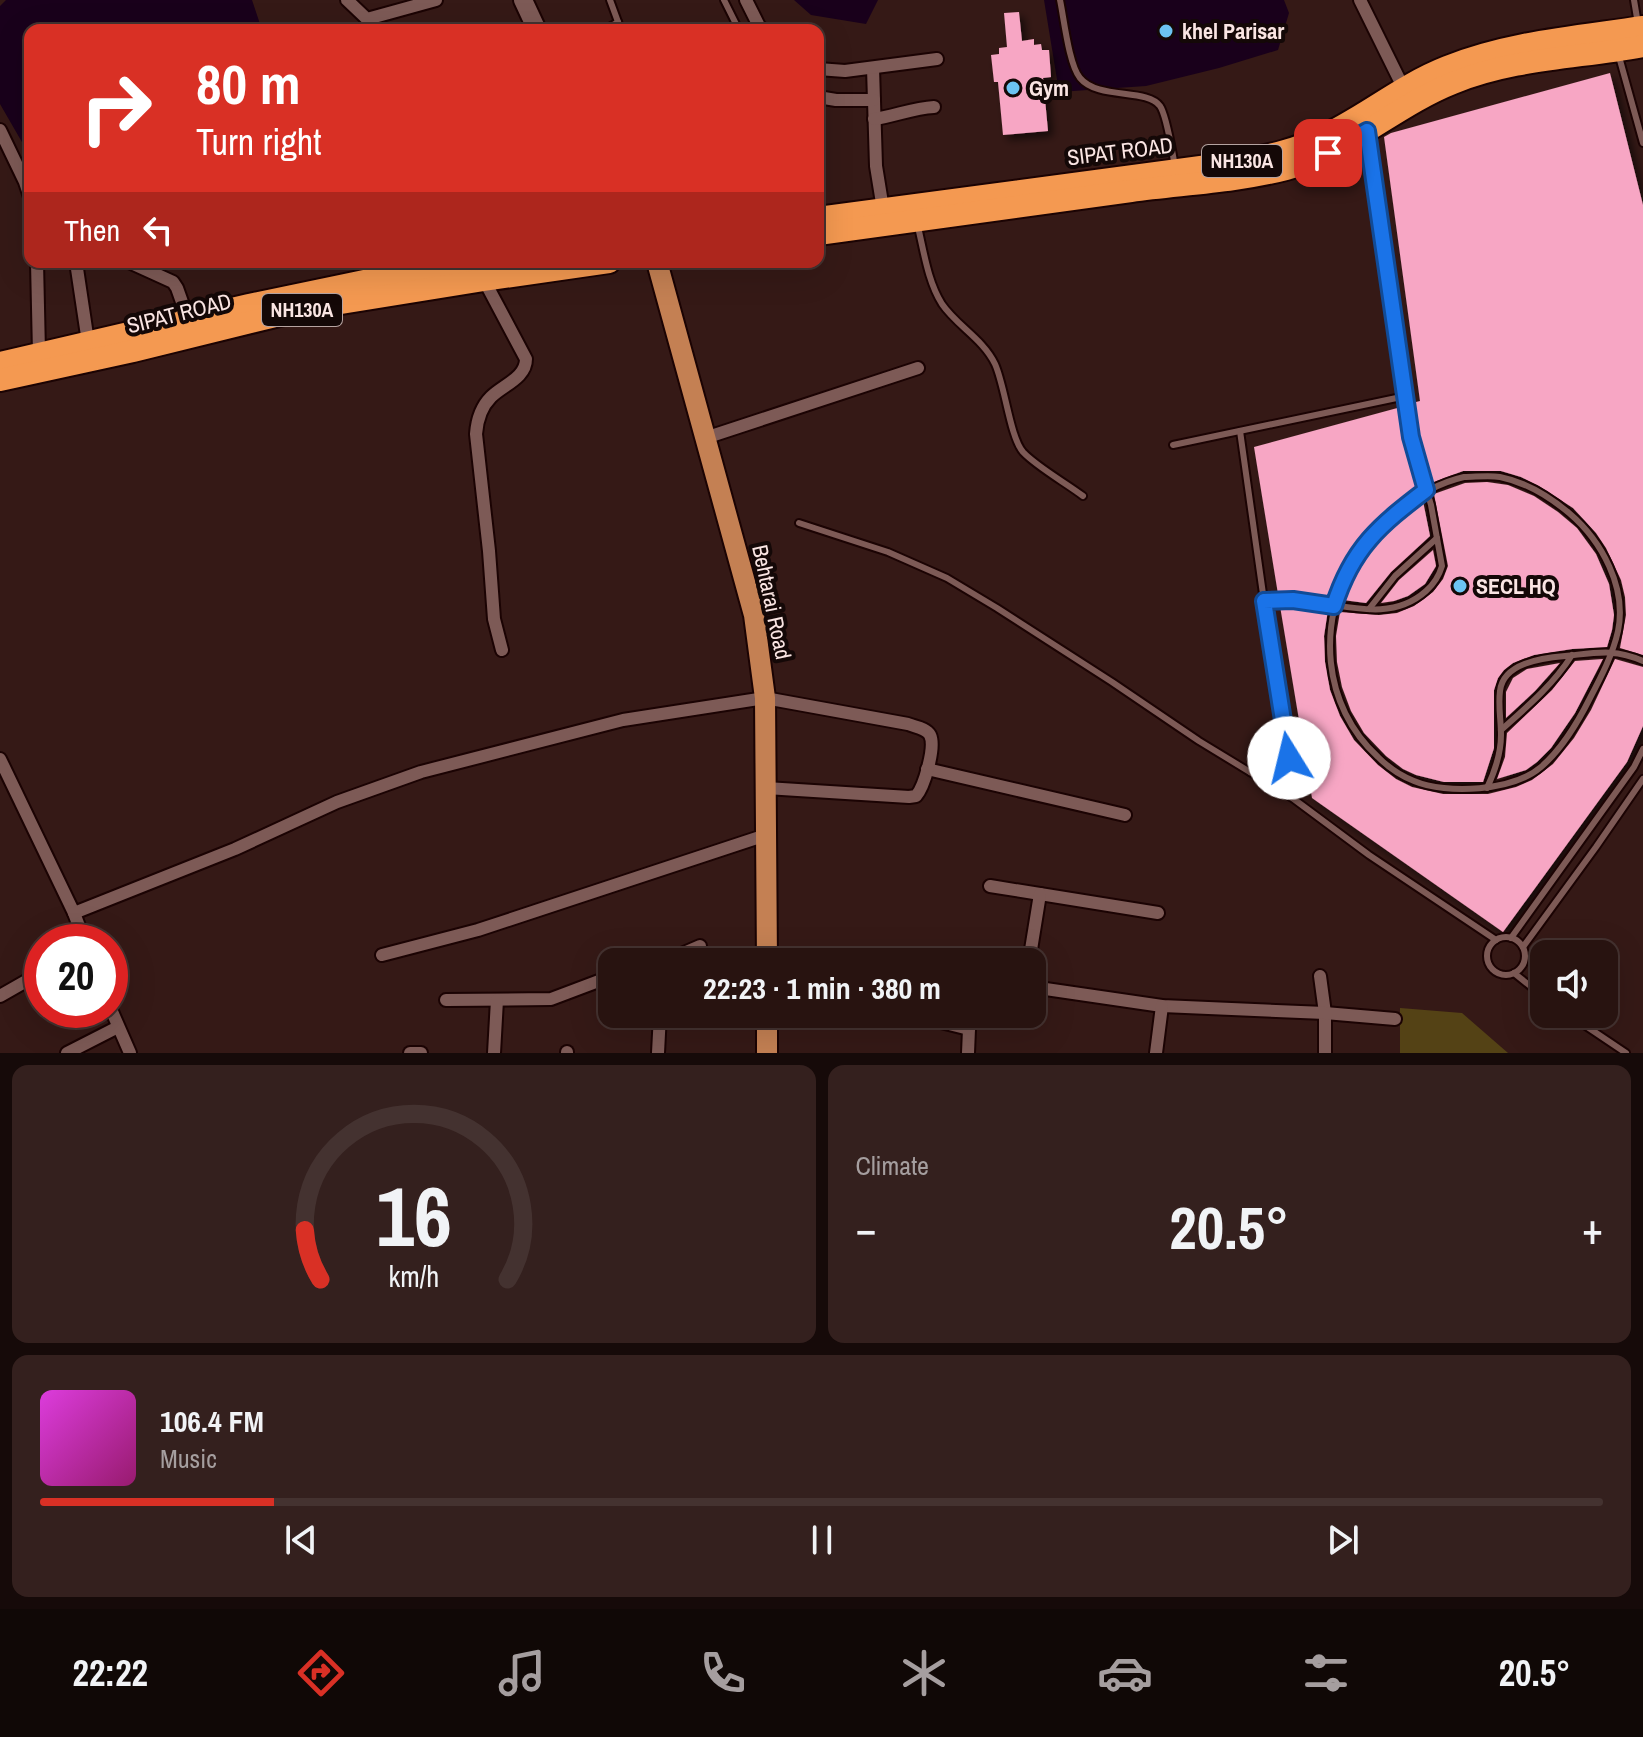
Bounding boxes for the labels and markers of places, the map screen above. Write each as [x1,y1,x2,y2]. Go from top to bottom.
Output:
place label: khel Parisar [1182,16,1284,46]
marker: khel Parisar [1157,22,1175,40]
place label: Gym [1029,73,1069,103]
marker: Gym [1004,79,1022,97]
pin [1294,119,1362,187]
place label: SECL HQ [1476,571,1556,601]
marker: SECL HQ [1451,577,1469,595]

